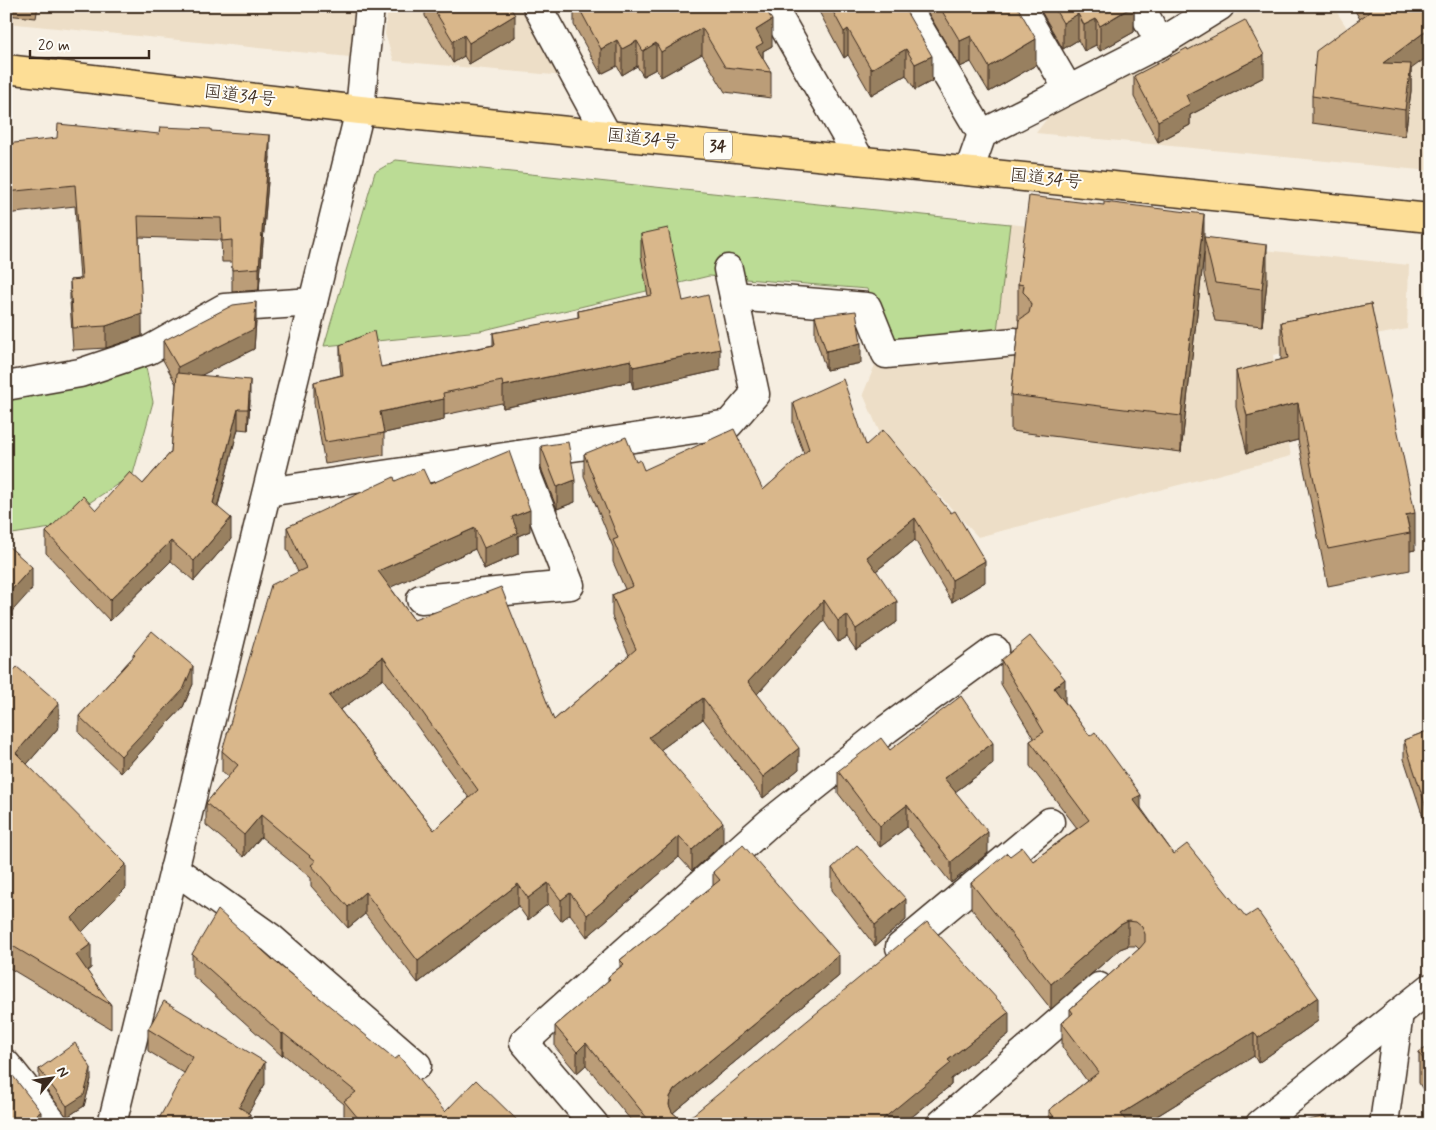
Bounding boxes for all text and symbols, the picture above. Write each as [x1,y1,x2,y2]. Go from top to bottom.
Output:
scale bar [30,28,149,60]
text: 20 m [38,36,70,56]
street label: 国道34号 [202,80,278,112]
street label: 国道34号 [605,123,681,155]
road number: 34 [704,132,732,160]
street label: 国道34号 [1008,163,1084,195]
north arrow [28,1052,78,1102]
text: N [52,1063,73,1081]

